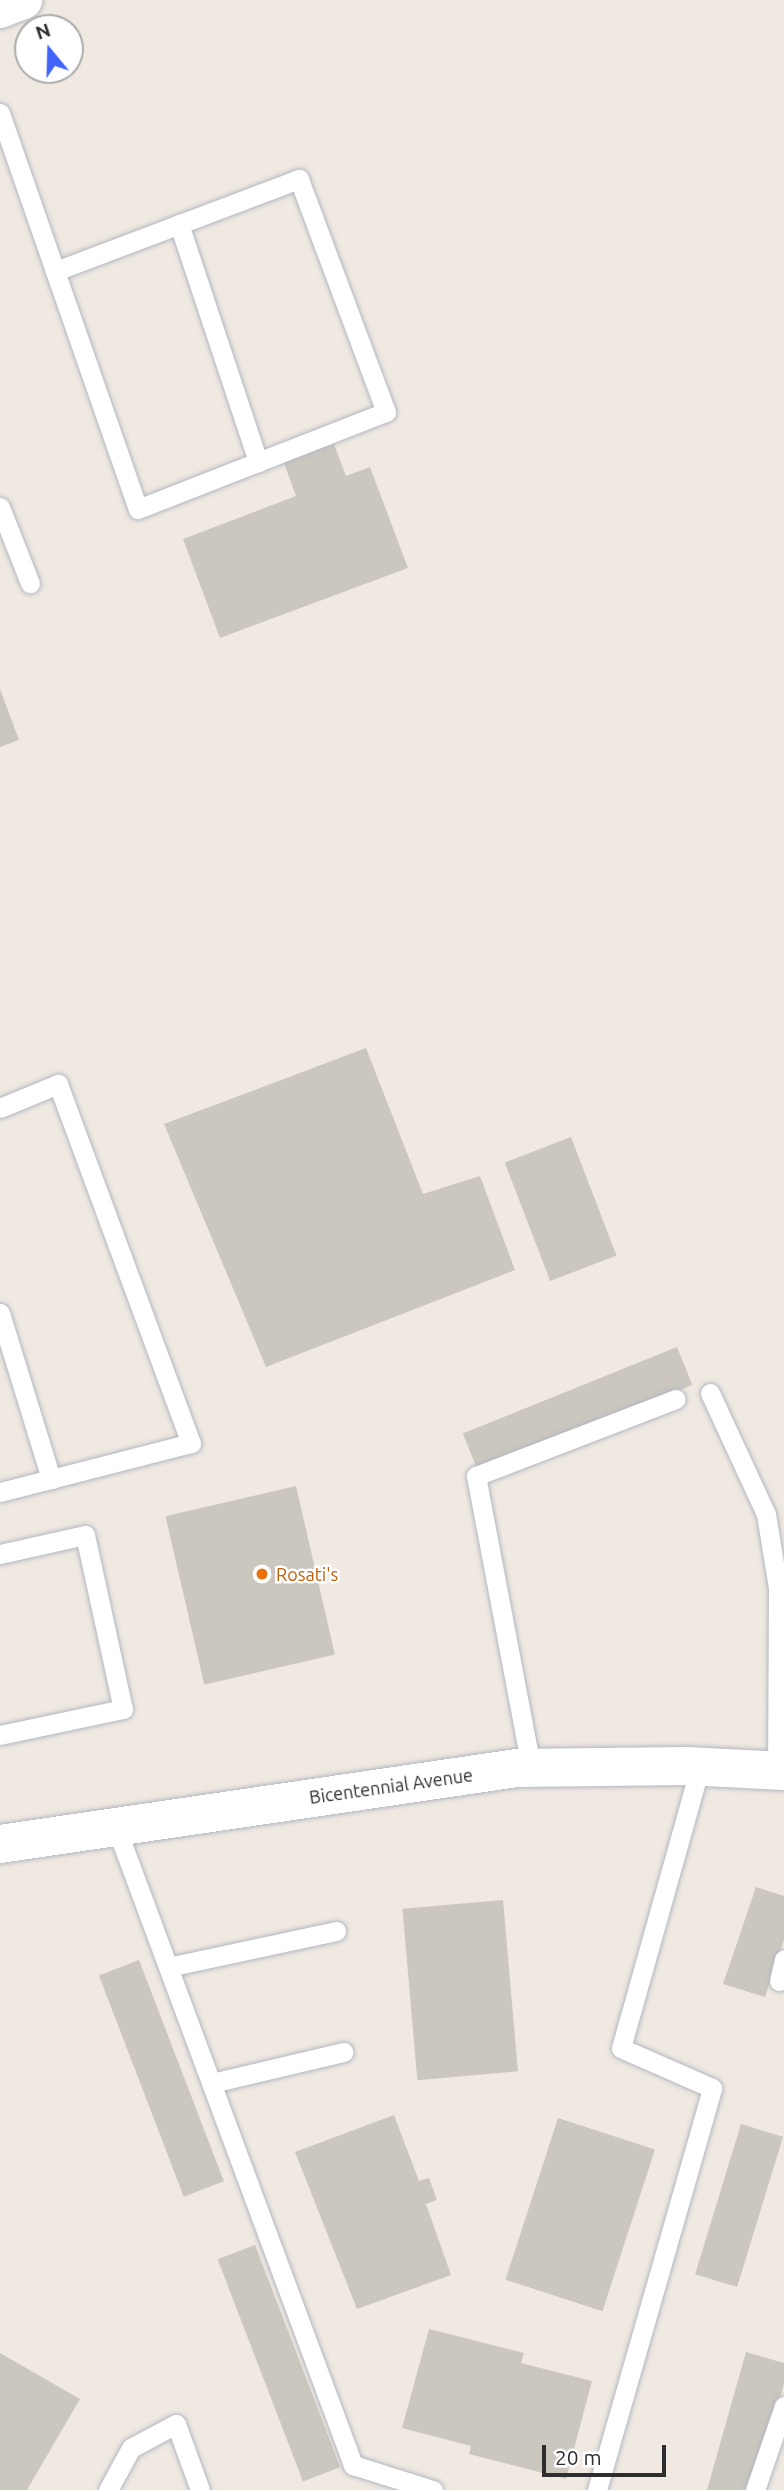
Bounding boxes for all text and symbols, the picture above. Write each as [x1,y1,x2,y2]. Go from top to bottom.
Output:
north arrow [14,14,84,84]
text: N [33,18,53,44]
place label: Rosati's [276,1563,338,1585]
marker: Rosati's [254,1566,270,1582]
street label: Bicentennial Avenue [308,1764,474,1808]
scale bar [546,2430,670,2474]
text: 20 m [555,2445,602,2469]

